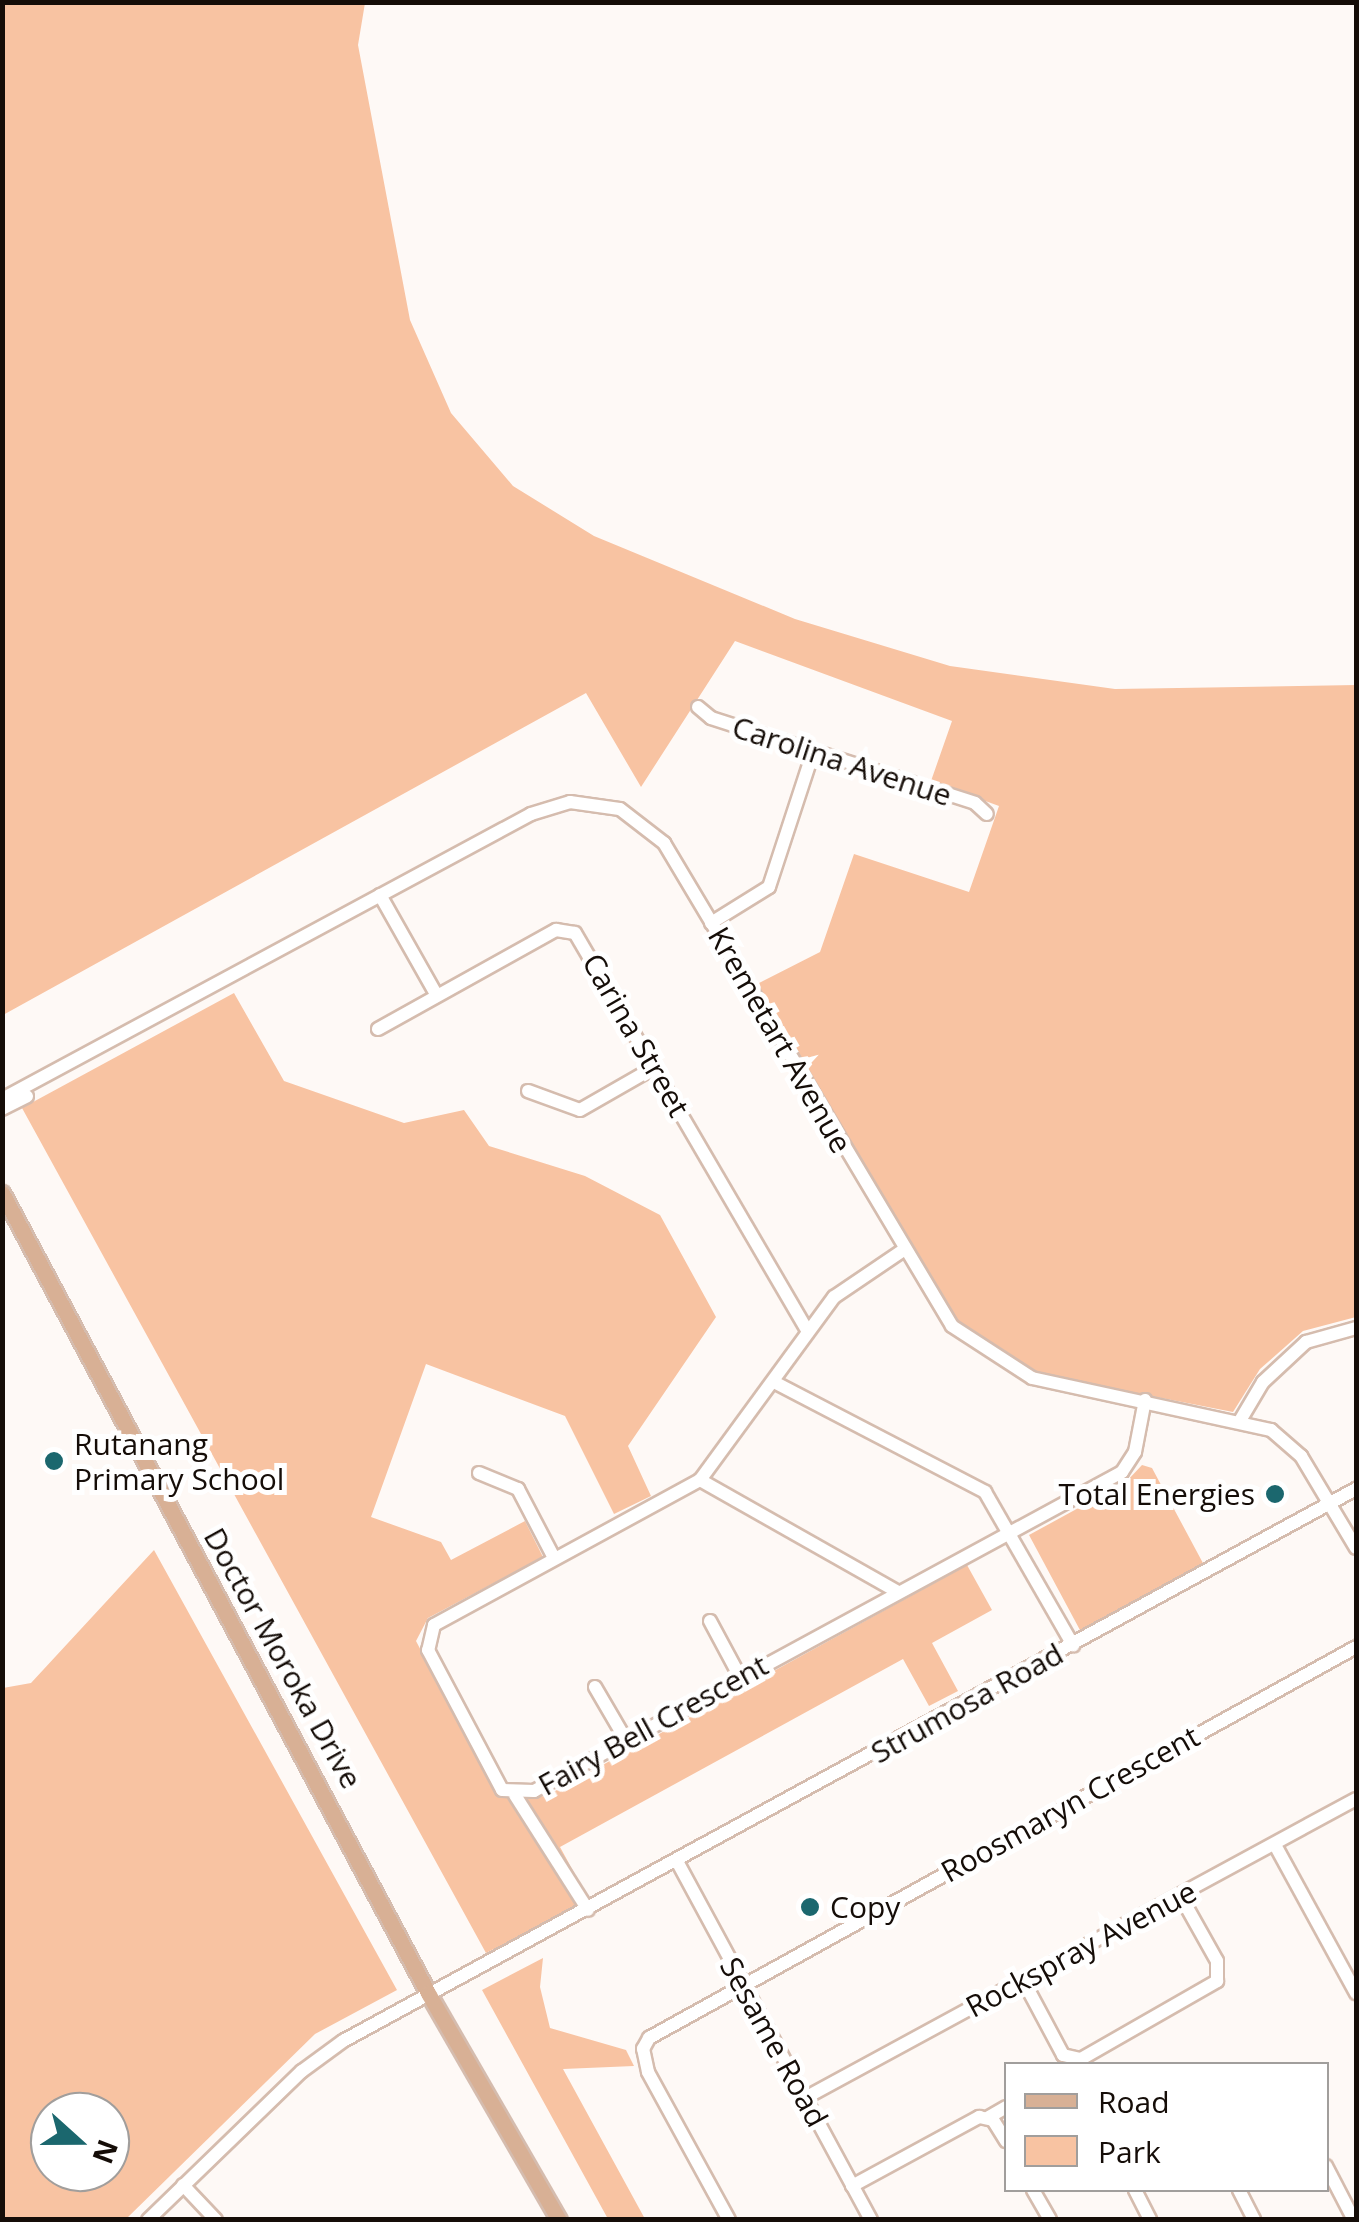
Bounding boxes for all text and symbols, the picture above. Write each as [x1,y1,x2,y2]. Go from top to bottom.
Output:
street label: Carolina Avenue [728,709,956,813]
street label: Kremetart Avenue [701,921,859,1159]
street label: Carina Street [575,947,697,1123]
place label: Rutanang Primary School [74,1426,284,1496]
marker: Rutanang Primary School [43,1450,65,1472]
place label: Total Energies [1059,1476,1255,1512]
marker: Total Energies [1264,1483,1286,1505]
street label: Doctor Moroka Drive [196,1522,370,1794]
street label: Strumosa Road [865,1635,1069,1771]
street label: Fairy Bell Crescent [532,1647,774,1803]
street label: Roosmaryn Crescent [935,1718,1205,1890]
street label: Rockspray Avenue [960,1873,1202,2025]
place label: Copy [830,1889,900,1925]
marker: Copy [799,1896,821,1918]
street label: Sesame Road [713,1951,835,2133]
legend [1004,2062,1329,2192]
text: Road [1098,2081,1170,2122]
north arrow [30,2092,130,2192]
text: Park [1098,2131,1161,2172]
text: N [84,2135,128,2169]

